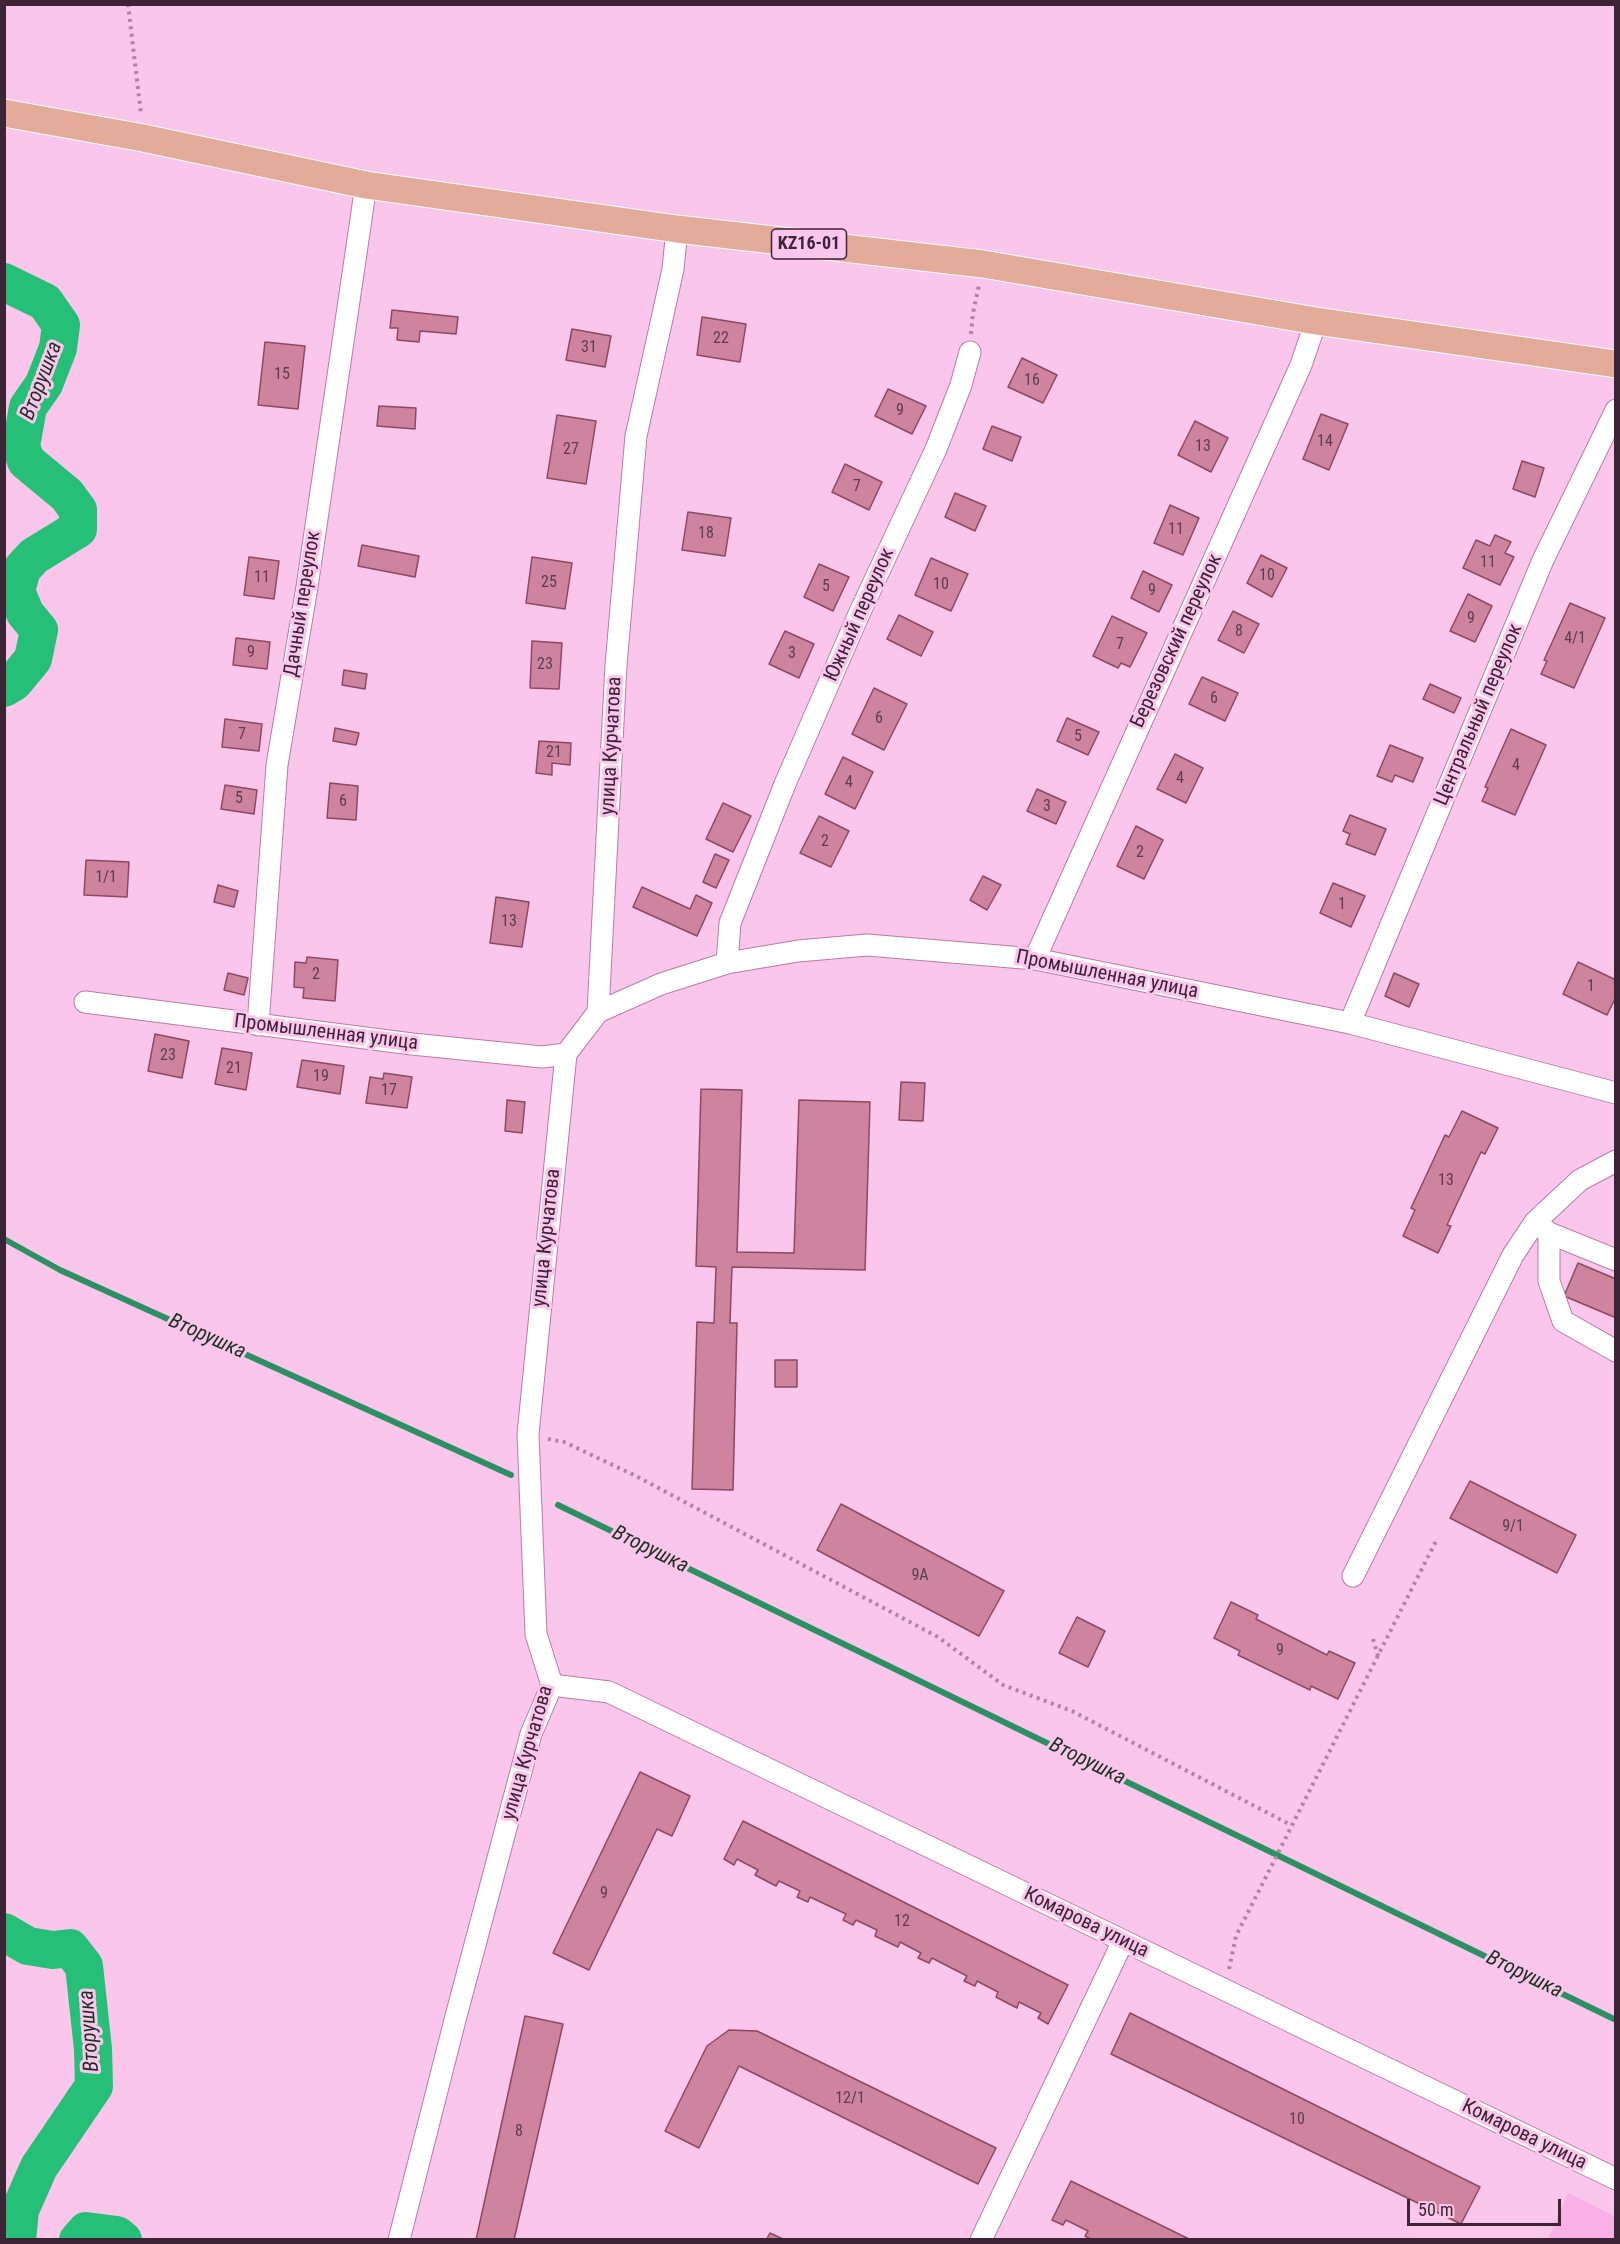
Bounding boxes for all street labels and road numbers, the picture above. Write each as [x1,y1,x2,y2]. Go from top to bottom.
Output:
road number: KZ16-01 [772,229,846,259]
street label: Дачный переулок [280,529,326,679]
street label: Южный переулок [820,545,900,685]
street label: Березовский переулок [1126,550,1228,732]
street label: Центральный переулок [1430,621,1528,809]
street label: улица Курчатова [596,676,628,816]
street label: Промышленная улица [1014,946,1200,1004]
street label: Промышленная улица [233,1010,419,1056]
street label: улица Курчатова [528,1168,566,1308]
street label: улица Курчатова [497,1683,559,1823]
street label: Комарова улица [1020,1882,1152,1964]
street label: Комарова улица [1458,2094,1590,2176]

